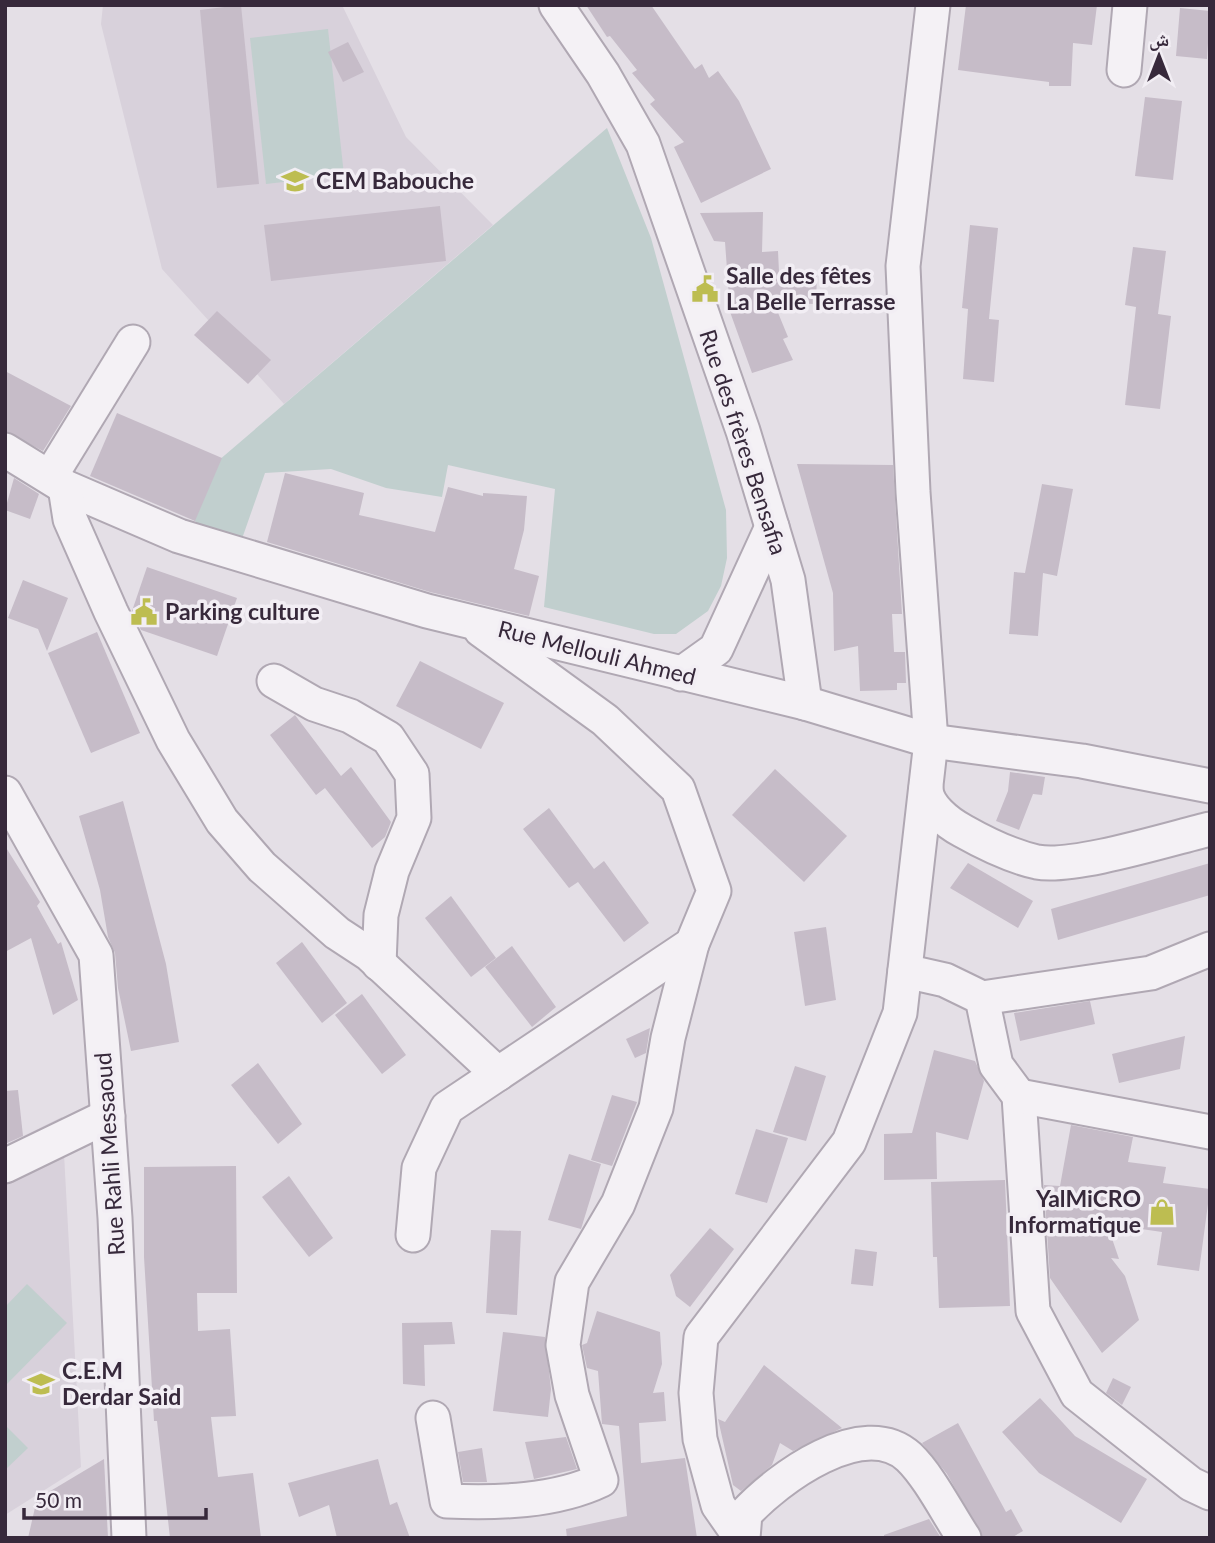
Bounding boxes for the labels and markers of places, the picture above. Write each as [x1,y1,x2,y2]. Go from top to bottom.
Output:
school or university icon: CEM Babouche [280,166,310,196]
place label: CEM Babouche [316,166,474,194]
place label: Salle des fêtes La Belle Terrasse [726,261,896,315]
public building icon: Salle des fêtes La Belle Terrasse [690,274,720,304]
public building icon: Parking culture [129,597,159,627]
place label: Parking culture [165,597,320,625]
place label: YalMiCRO Informatique [1008,1184,1141,1238]
shop icon: YalMiCRO Informatique [1147,1197,1177,1227]
place label: C.E.M Derdar Said [62,1356,181,1410]
school or university icon: C.E.M Derdar Said [26,1369,56,1399]

